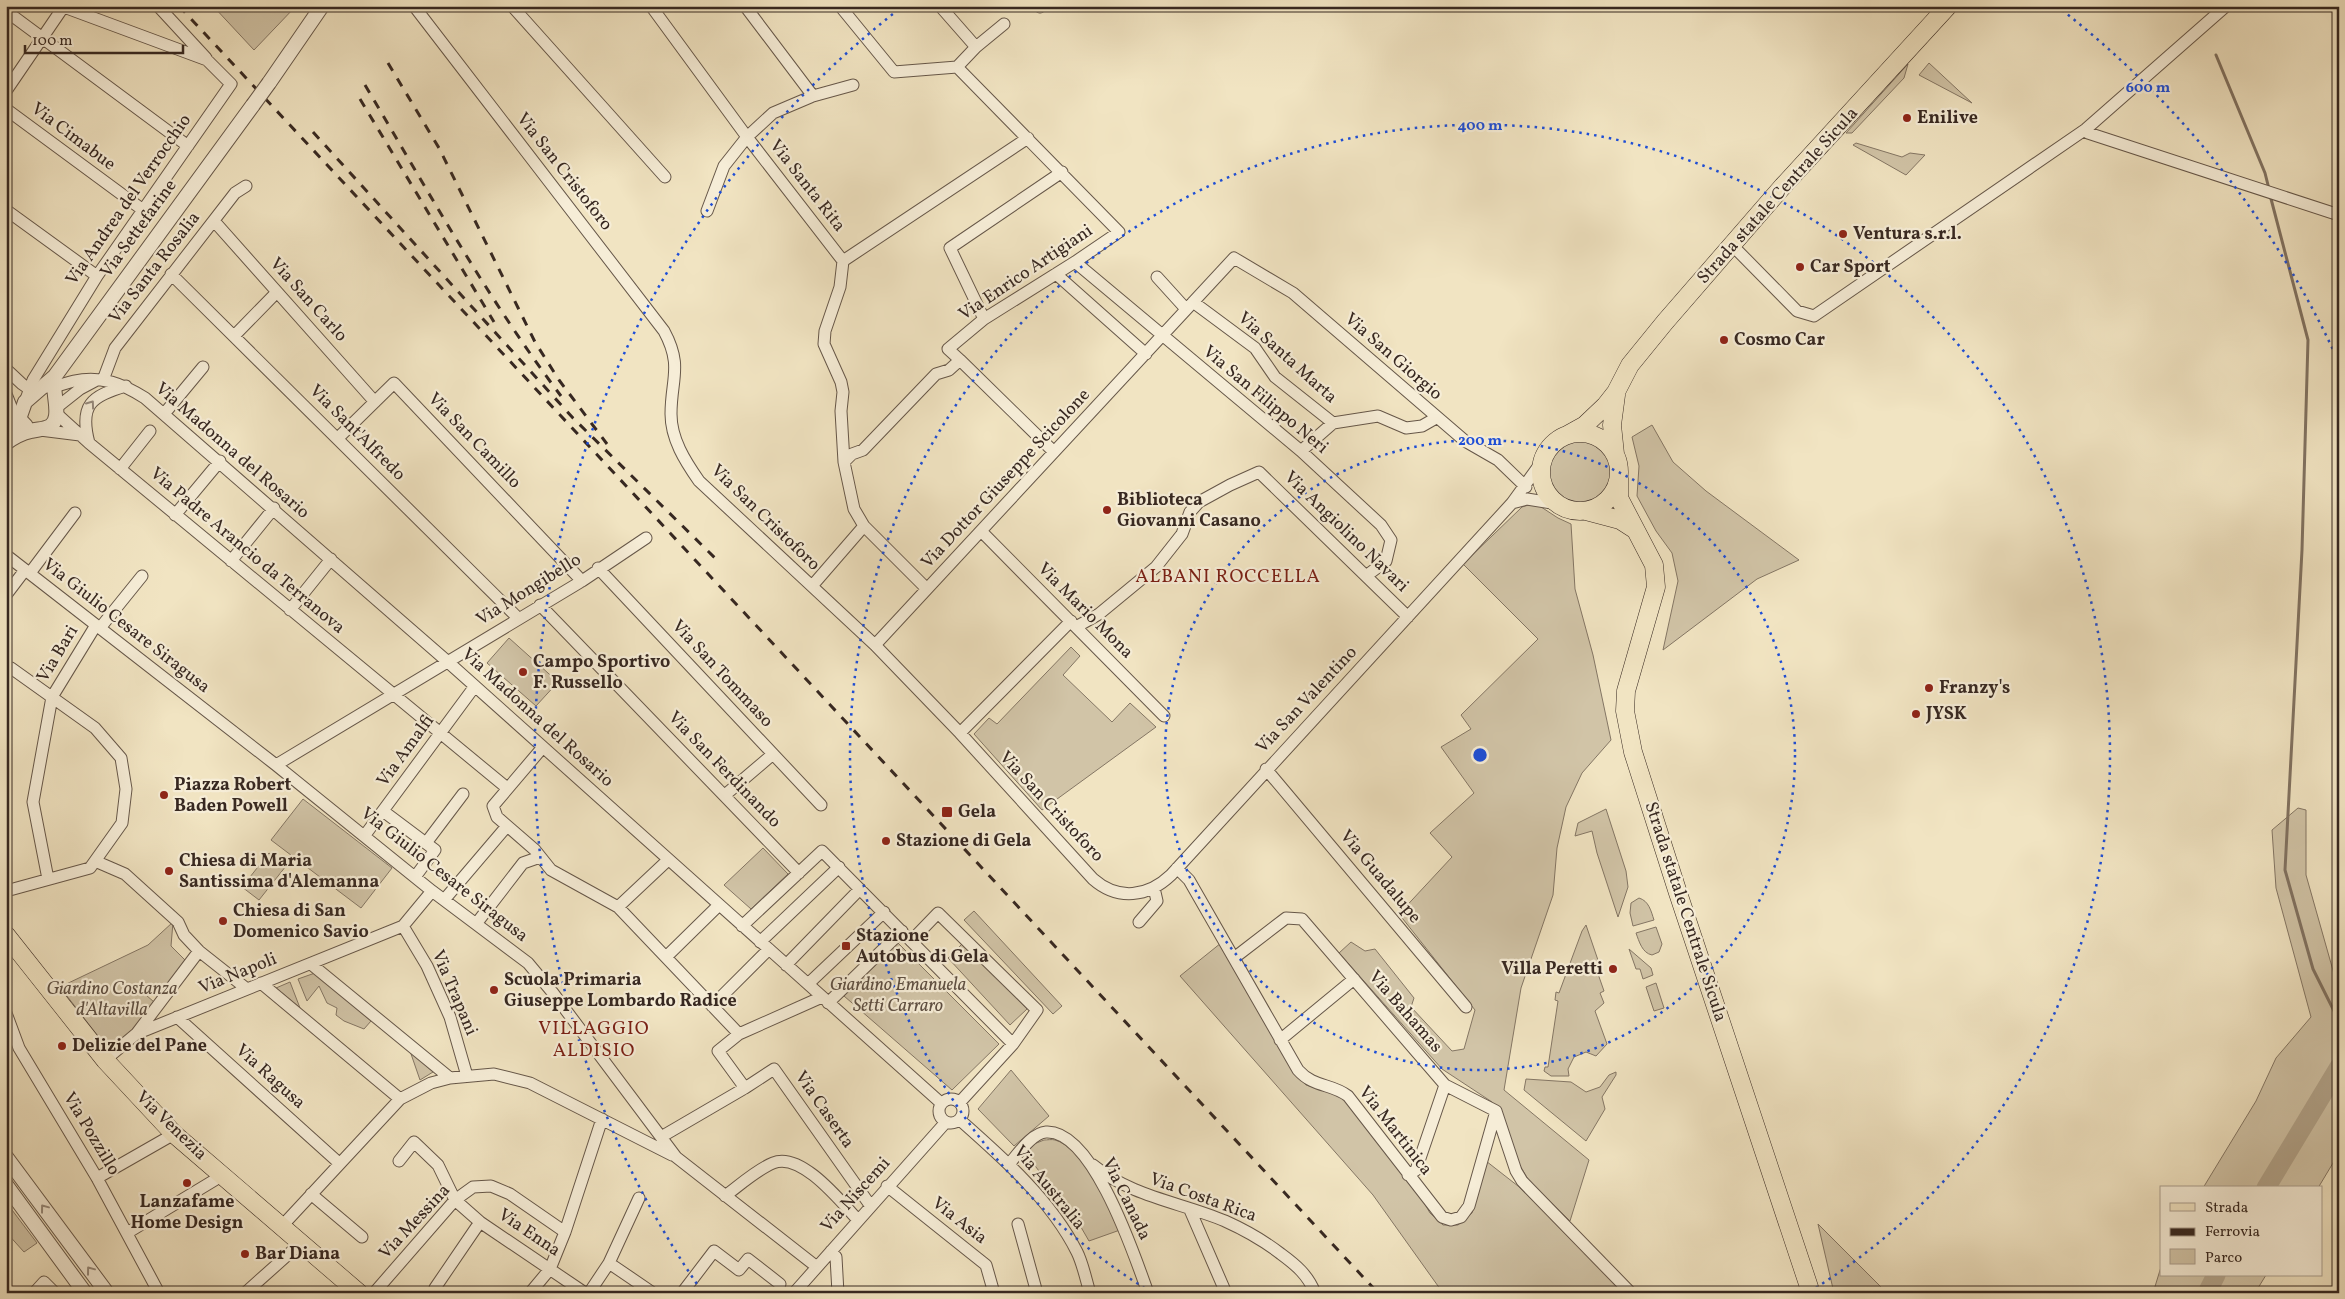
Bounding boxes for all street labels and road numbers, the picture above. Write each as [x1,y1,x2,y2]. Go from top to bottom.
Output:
street label: Via Cimabue [26,97,120,177]
street label: Strada statale Centrale Sicula [1692,102,1864,290]
street label: Via San Cristoforo [510,108,618,236]
street label: Via Andrea del Verrocchio [60,109,198,291]
street label: Via Santa Rita [763,135,851,237]
street label: Via Settefarine [95,175,183,283]
street label: Via Santa Rosalia [103,207,207,329]
street label: Via Enrico Artigiani [954,219,1098,327]
street label: Via San Carlo [263,252,353,348]
street label: Via Santa Marta [1232,306,1342,410]
street label: Via San Giorgio [1339,307,1447,407]
street label: Via San Filippo Neri [1197,340,1333,460]
street label: Via Madonna del Rosario [149,377,315,525]
street label: Via Sant'Alfredo [303,379,411,487]
street label: Via Dottor Giuseppe Scicolone [916,383,1096,575]
street label: Via San Camillo [422,387,526,495]
street label: Via San Cristoforo [705,459,825,577]
street label: Via Padre Arancio da Terranova [144,462,350,640]
street label: Via Angiolino Navari [1278,466,1414,598]
street label: Via Mongibello [472,548,586,632]
street label: Via Giulio Cesare Siragusa [37,553,215,699]
street label: Via Mario Mona [1031,557,1139,665]
street label: Via San Tommaso [665,615,779,733]
street label: Via Bari [31,621,85,687]
street label: Via San Valentino [1251,641,1363,759]
street label: Via Madonna del Rosario [455,643,619,793]
street label: Via San Ferdinando [662,706,786,834]
street label: Via Amalfi [371,710,441,792]
street label: Via San Cristoforo [993,746,1109,868]
street label: Strada statale Centrale Sicula [1638,799,1732,1025]
street label: Via Giulio Cesare Siragusa [355,802,533,948]
street label: Via Guadalupe [1333,825,1427,929]
street label: Via Trapani [425,946,483,1040]
street label: Via Napoli [195,947,281,1001]
street label: Via Bahamas [1362,965,1448,1059]
street label: Via Ragusa [229,1039,311,1115]
street label: Via Caserta [788,1066,860,1154]
street label: Via Martinica [1352,1081,1438,1181]
street label: Via Venezia [130,1085,212,1167]
street label: Via Pozzillo [56,1088,126,1180]
street label: Via Australia [1007,1140,1091,1236]
street label: Via Niscemi [815,1152,897,1238]
street label: Via Canada [1095,1154,1157,1244]
street label: Via Costa Rica [1146,1167,1260,1229]
street label: Via Messina [373,1179,457,1265]
street label: Via Asia [926,1191,992,1251]
street label: Via Enna [493,1203,565,1263]

